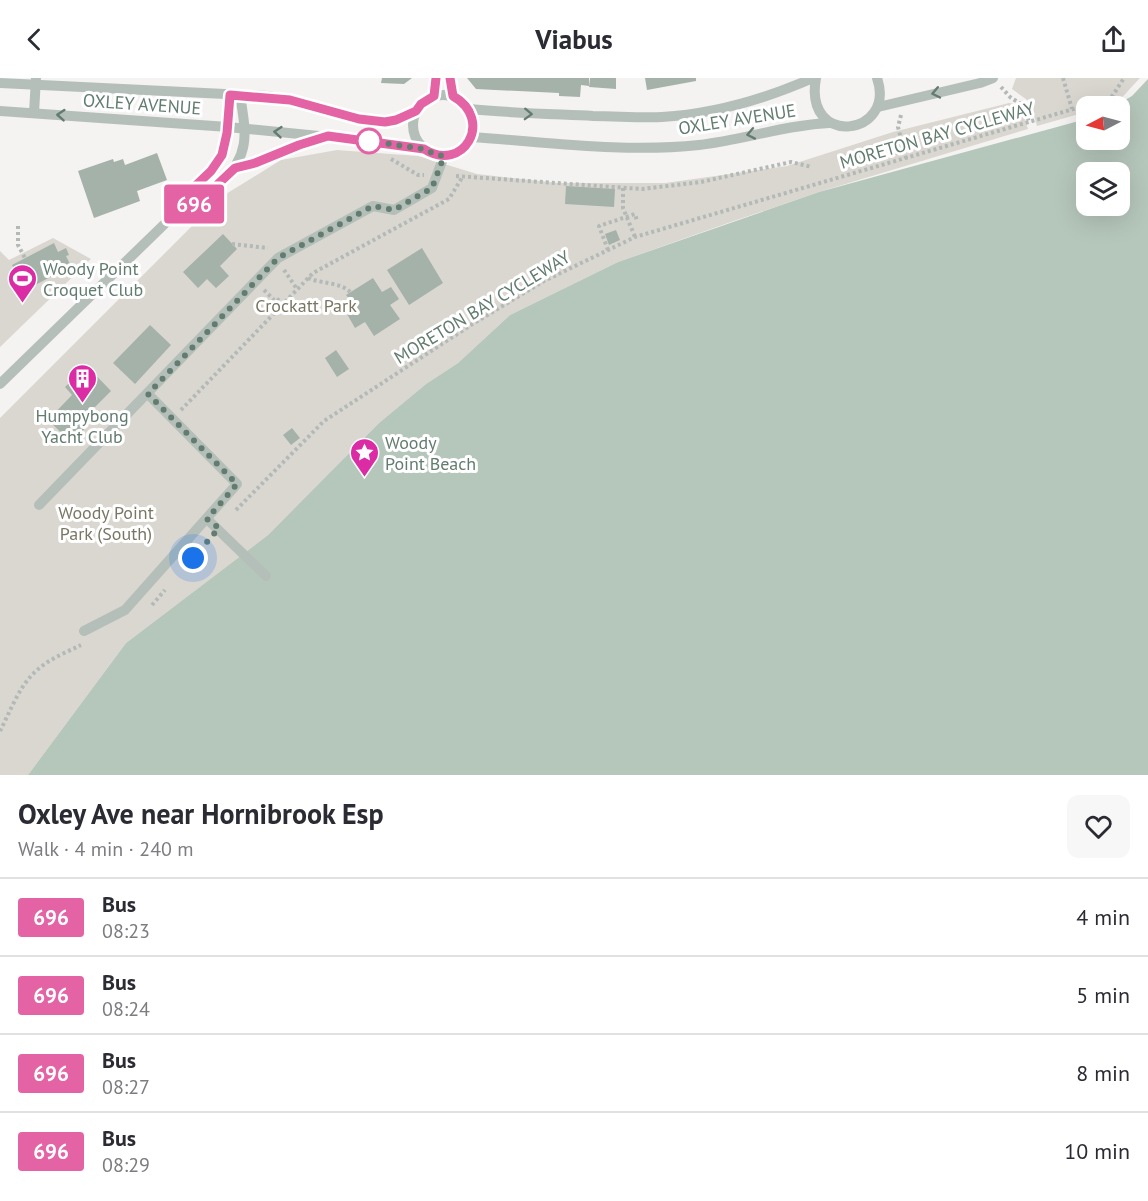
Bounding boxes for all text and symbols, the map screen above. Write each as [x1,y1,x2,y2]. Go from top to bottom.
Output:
text: Viabus [535,22,613,56]
icon: back [18,23,51,56]
icon: share [1097,23,1130,56]
one-way arrow [931,86,941,99]
street label: OXLEY AVENUE [82,88,202,120]
street label: MORETON BAY CYCLEWAY [837,96,1037,174]
north arrow [1076,96,1130,150]
map controls [1076,96,1130,216]
street label: OXLEY AVENUE [677,98,797,140]
one-way arrow [523,107,532,120]
one-way arrow [56,109,65,122]
one-way arrow [273,126,282,139]
one-way arrow [746,127,756,140]
unlabelled marker [356,128,382,154]
button: layers [1076,162,1130,216]
line badge: 696 [160,184,228,224]
text: 696 [176,191,212,218]
street label: MORETON BAY CYCLEWAY [390,245,574,369]
place label: Woody Point Croquet Club [43,257,143,301]
sports icon: Woody Point Croquet Club [6,262,38,304]
park label: Crockatt Park [255,294,357,317]
building icon: Humpybong Yacht Club [66,362,98,404]
place label: Humpybong Yacht Club [35,404,129,448]
place label: Woody Point Beach [385,431,476,475]
place icon: Woody Point Beach [348,436,380,478]
park label: Woody Point Park (South) [58,501,154,545]
your location [178,543,208,573]
text: Oxley Ave near Hornibrook Esp [18,795,384,832]
button: heart [1067,795,1130,858]
text: Walk · 4 min · 240 m [18,836,194,862]
text: Bus [102,890,136,918]
text: 4 min [1076,903,1130,931]
text: 696 [33,904,69,931]
text: 08:23 [102,918,150,944]
text: Bus [102,968,136,996]
text: 5 min [1076,981,1130,1009]
text: 696 [33,982,69,1009]
text: 08:24 [102,996,150,1022]
text: Bus [102,1046,136,1074]
text: 8 min [1076,1059,1130,1087]
text: 696 [33,1060,69,1087]
text: 08:27 [102,1074,150,1100]
text: Bus [102,1124,136,1152]
text: 10 min [1064,1137,1130,1165]
text: 696 [33,1138,69,1165]
text: 08:29 [102,1152,150,1178]

